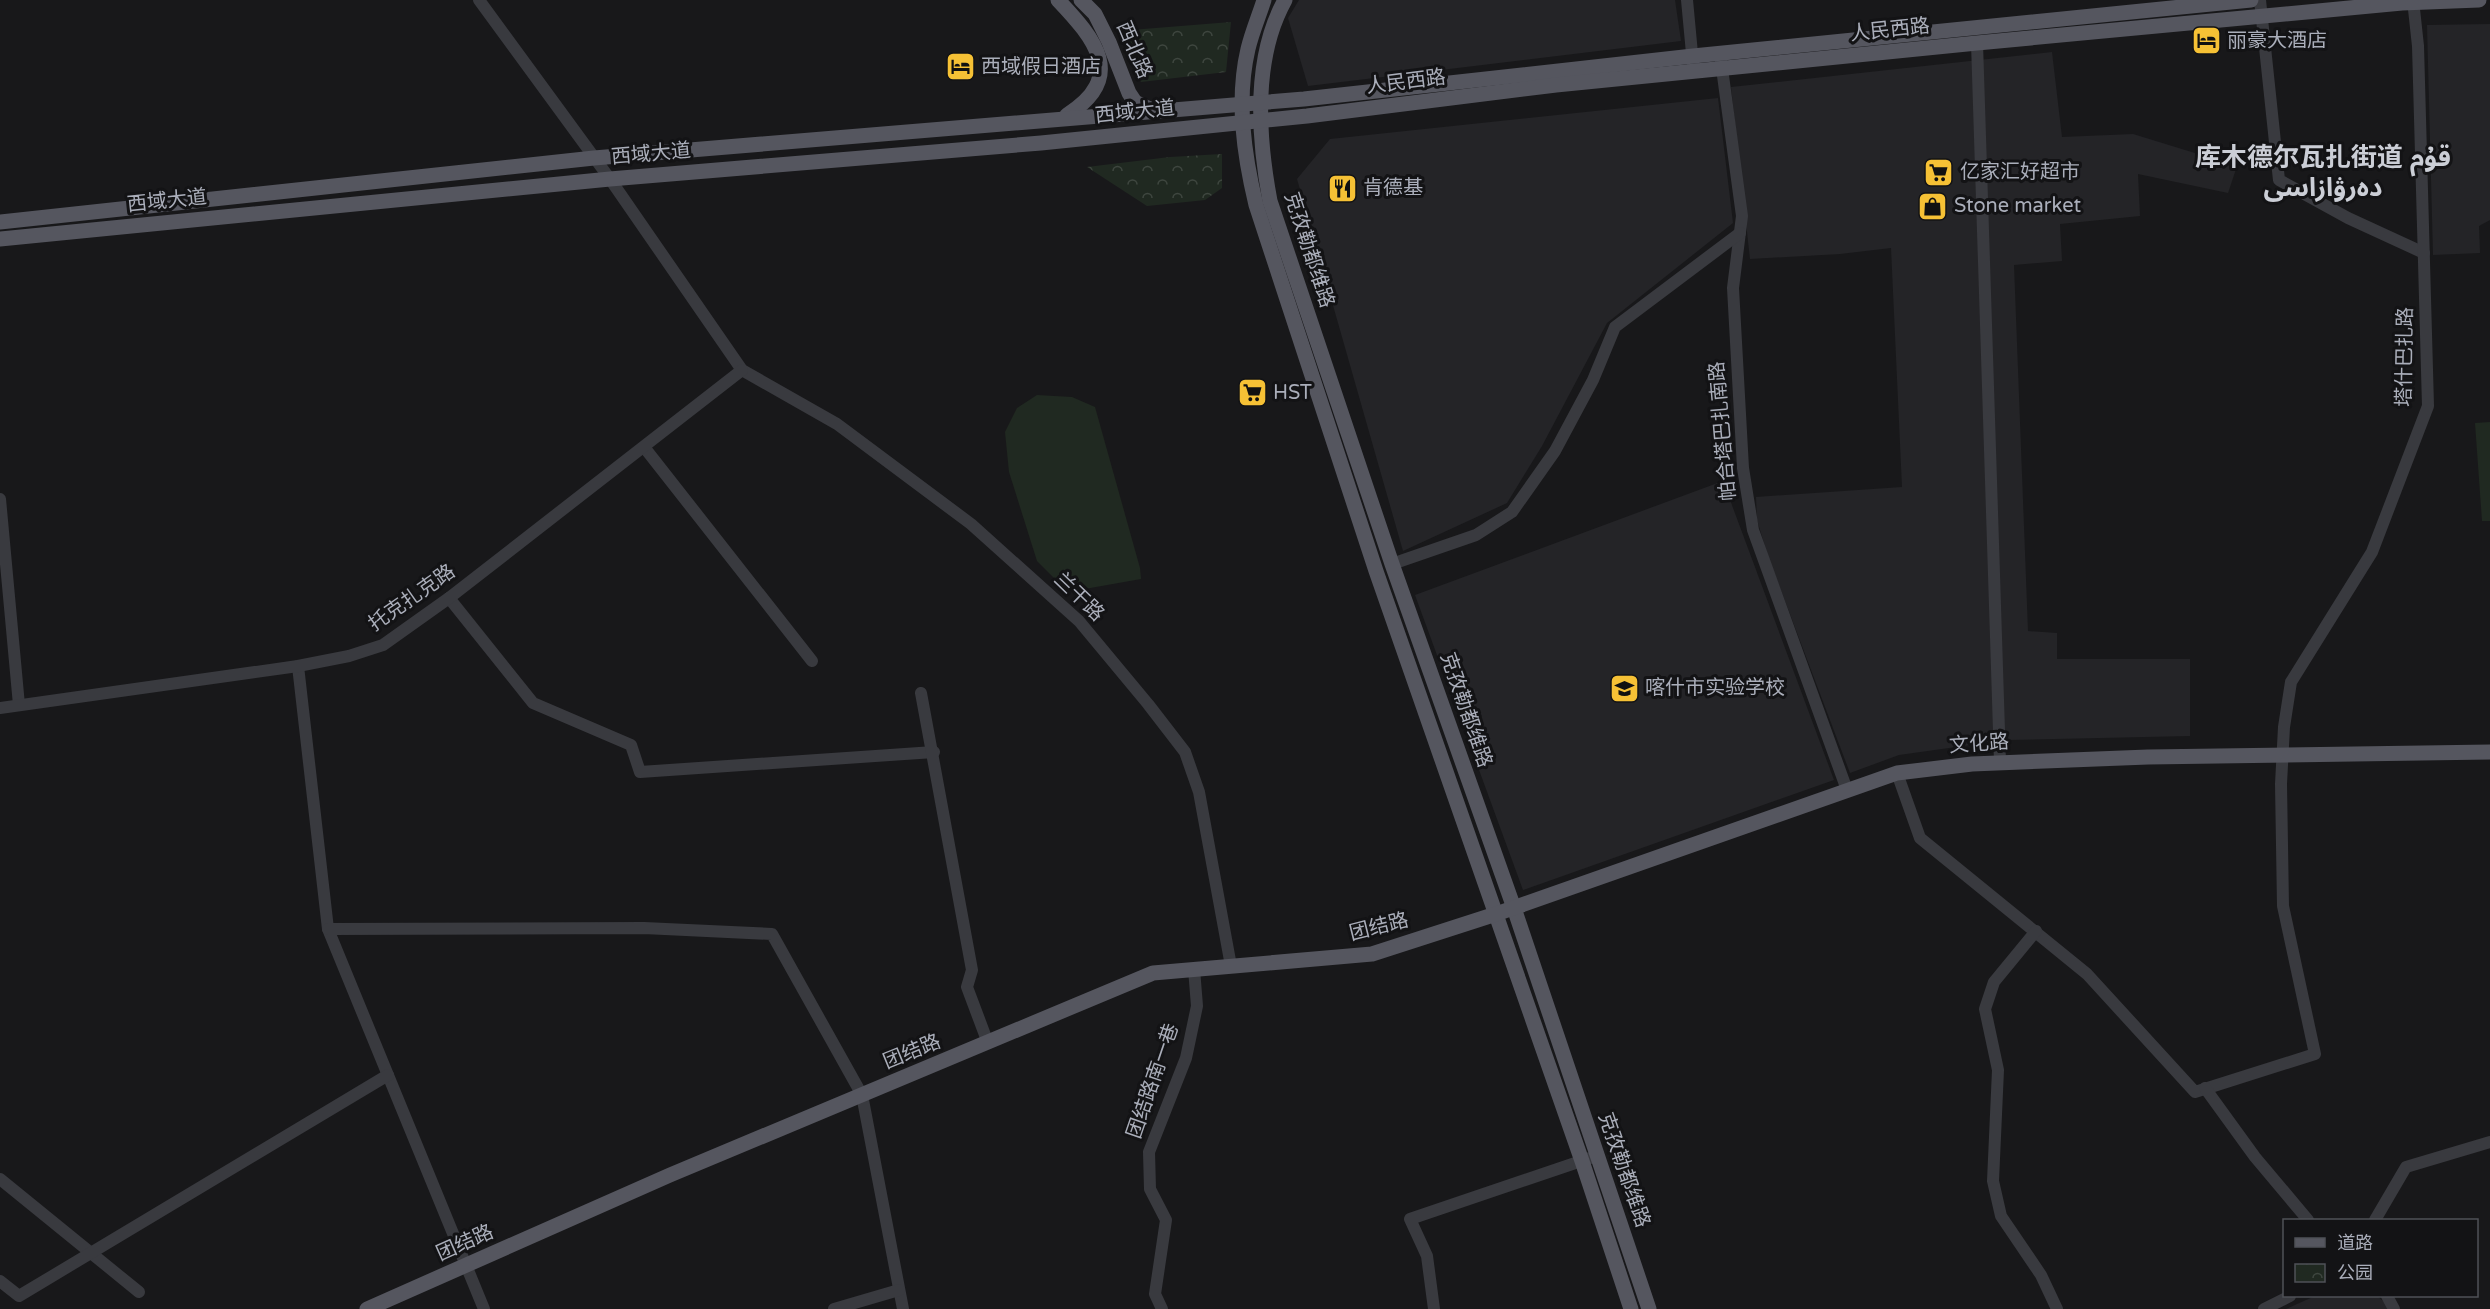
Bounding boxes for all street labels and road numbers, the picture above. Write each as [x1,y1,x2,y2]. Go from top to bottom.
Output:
street label: 人民西路 [1849,14,1931,46]
street label: 西北路 [1111,18,1157,82]
street label: 人民西路 [1365,65,1447,99]
street label: 西域大道 [1094,96,1176,128]
street label: 西域大道 [610,139,692,169]
street label: 西域大道 [126,185,208,217]
street label: 克孜勒都维路 [1279,189,1339,311]
street label: 塔什巴扎路 [2392,307,2418,407]
street label: 帕合塔巴扎南路 [1705,360,1741,502]
street label: 托克扎克路 [364,559,460,637]
street label: 兰干路 [1049,568,1109,626]
street label: 克孜勒都维路 [1435,649,1497,771]
street label: 文化路 [1948,730,2010,758]
street label: 团结路 [1347,908,1411,946]
street label: 团结路南一巷 [1122,1020,1184,1142]
street label: 团结路 [880,1030,944,1074]
street label: 克孜勒都维路 [1593,1109,1655,1231]
street label: 团结路 [433,1220,497,1266]

